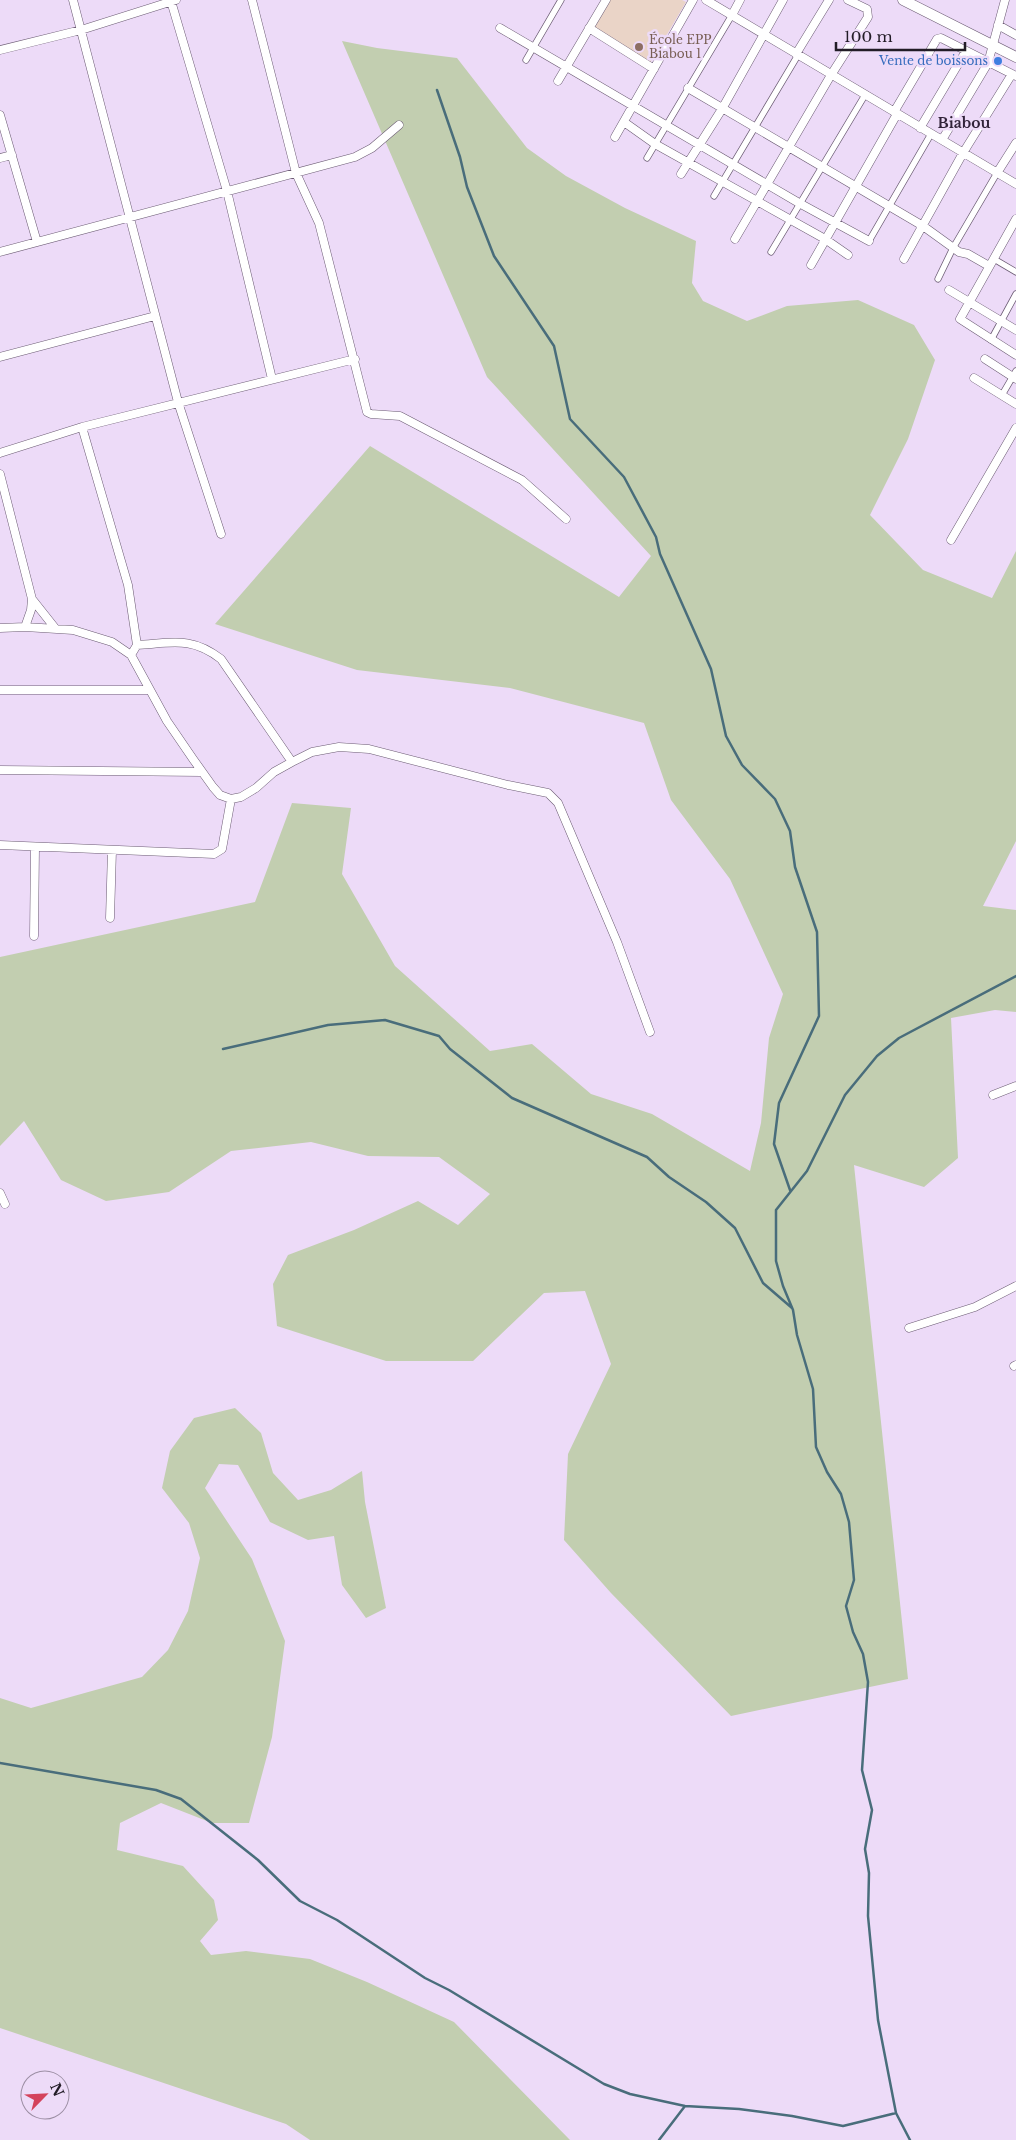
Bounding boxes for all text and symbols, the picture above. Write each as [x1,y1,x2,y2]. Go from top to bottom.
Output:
scale bar [836,20,965,52]
text: 100 m [844,27,893,46]
place label: École EPP Biabou 1 [649,31,711,61]
marker: École EPP Biabou 1 [633,41,645,53]
place label: Vente de boissons [878,53,988,68]
marker: Vente de boissons [992,55,1004,67]
district label: Biabou [938,114,990,132]
north arrow [20,2070,70,2120]
text: N [46,2080,68,2099]

